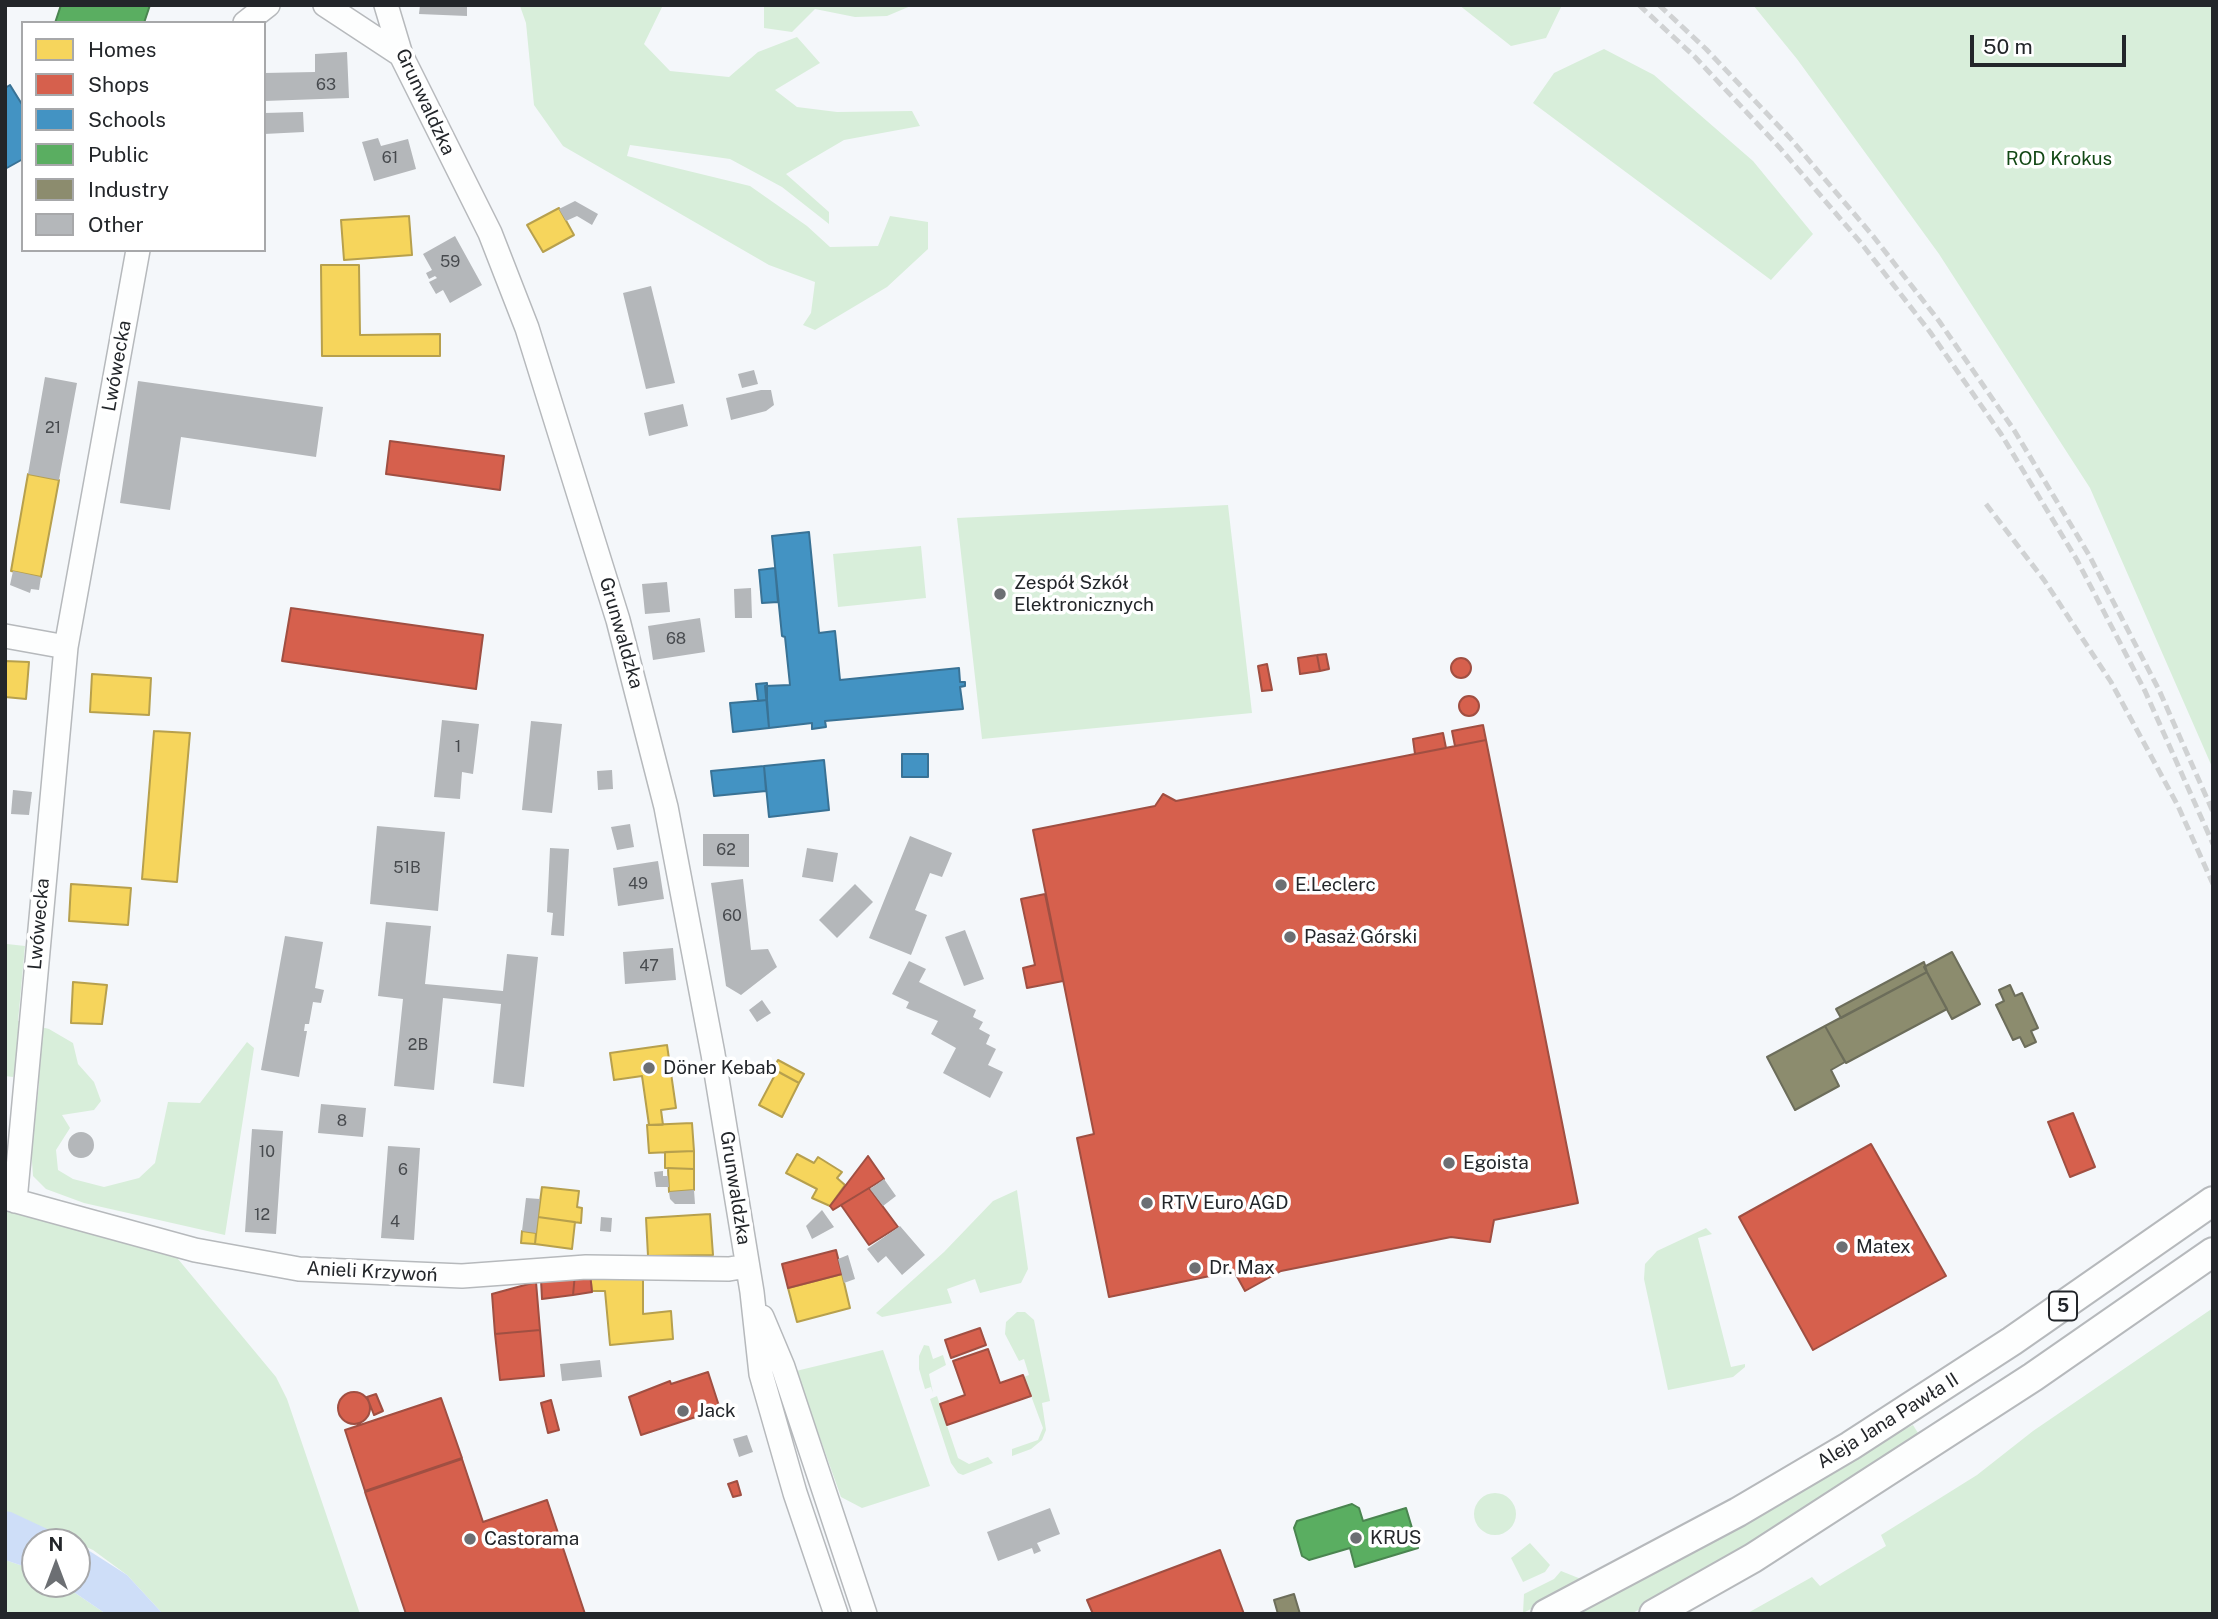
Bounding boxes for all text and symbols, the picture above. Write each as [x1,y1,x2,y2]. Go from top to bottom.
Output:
legend [21,21,266,252]
scale bar [1973,21,2129,65]
text: 50 m [1983,34,2033,59]
text: Homes [88,37,156,62]
street label: Grunwaldzka [390,45,460,159]
text: Shops [88,72,149,97]
house number: 63 [316,75,336,95]
text: Schools [88,107,166,132]
text: Public [88,142,149,167]
house number: 61 [382,148,398,168]
park label: ROD Krokus [2006,148,2112,170]
text: Industry [88,177,169,202]
text: Other [88,212,144,237]
house number: 59 [440,252,460,272]
street label: Lwówecka [98,319,136,413]
house number: 21 [45,418,61,438]
place label: Zespół Szkół Elektronicznych [1014,572,1154,616]
street label: Grunwaldzka [594,575,648,691]
marker: Zespół Szkół Elektronicznych [992,586,1008,602]
house number: 68 [666,629,686,649]
house number: 1 [455,737,461,757]
house number: 62 [716,840,736,860]
house number: 51B [393,858,421,878]
house number: 49 [628,874,648,894]
place label: E.Leclerc [1295,874,1376,896]
street label: Lwówecka [24,877,54,971]
marker: E.Leclerc [1273,877,1289,893]
house number: 60 [722,906,742,926]
place label: Pasaż Górski [1304,926,1417,948]
marker: Pasaż Górski [1282,929,1298,945]
house number: 47 [639,956,659,976]
house number: 2B [408,1035,428,1055]
place label: Döner Kebab [663,1057,777,1079]
marker: Döner Kebab [641,1060,657,1076]
house number: 8 [337,1111,347,1131]
street label: Grunwaldzka [715,1129,755,1247]
house number: 10 [259,1142,275,1162]
place label: Egoista [1463,1152,1529,1174]
marker: Egoista [1441,1155,1457,1171]
house number: 6 [398,1160,408,1180]
place label: RTV Euro AGD [1161,1192,1288,1214]
marker: RTV Euro AGD [1139,1195,1155,1211]
house number: 12 [254,1205,270,1225]
house number: 4 [390,1212,400,1232]
place label: Matex [1856,1236,1911,1258]
marker: Matex [1834,1239,1850,1255]
street label: Anieli Krzywoń [306,1257,438,1287]
place label: Dr. Max [1209,1257,1275,1279]
marker: Dr. Max [1187,1260,1203,1276]
road number: 5 [2049,1292,2077,1321]
street label: Aleja Jana Pawła II [1813,1368,1963,1474]
place label: Jack [697,1400,736,1422]
marker: Jack [675,1403,691,1419]
place label: KRUS [1370,1527,1422,1549]
north arrow [21,1528,91,1598]
place label: Castorama [484,1528,579,1550]
marker: KRUS [1348,1530,1364,1546]
marker: Castorama [462,1531,478,1547]
text: N [49,1533,63,1555]

